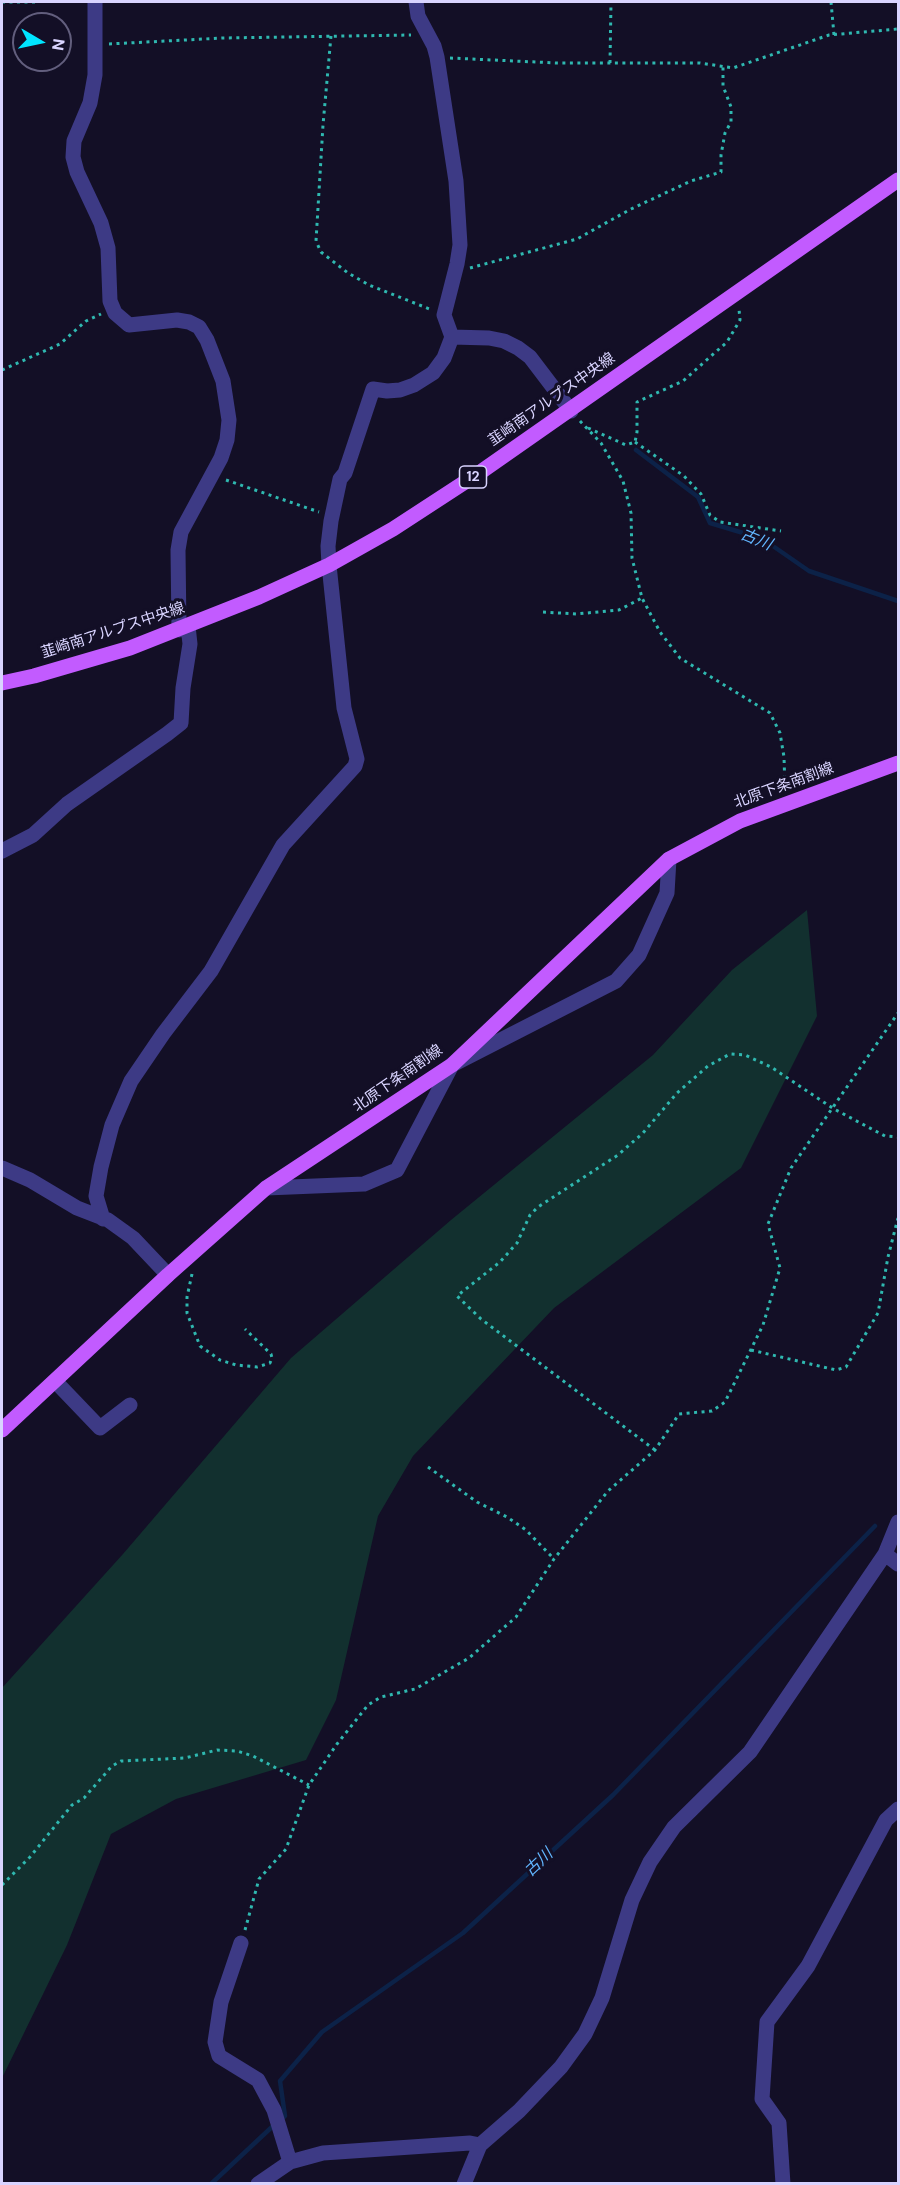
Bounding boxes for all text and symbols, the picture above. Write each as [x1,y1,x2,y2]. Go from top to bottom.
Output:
north arrow [12,12,72,72]
text: N [47,37,70,52]
street label: 韮崎南アルプス中央線 [485,350,619,450]
road number: 12 [460,466,486,488]
water label: 古川 [738,525,774,555]
street label: 韮崎南アルプス中央線 [39,599,187,663]
street label: 北原下条南割線 [732,760,836,812]
street label: 北原下条南割線 [350,1042,446,1116]
water label: 古川 [521,1845,557,1881]

